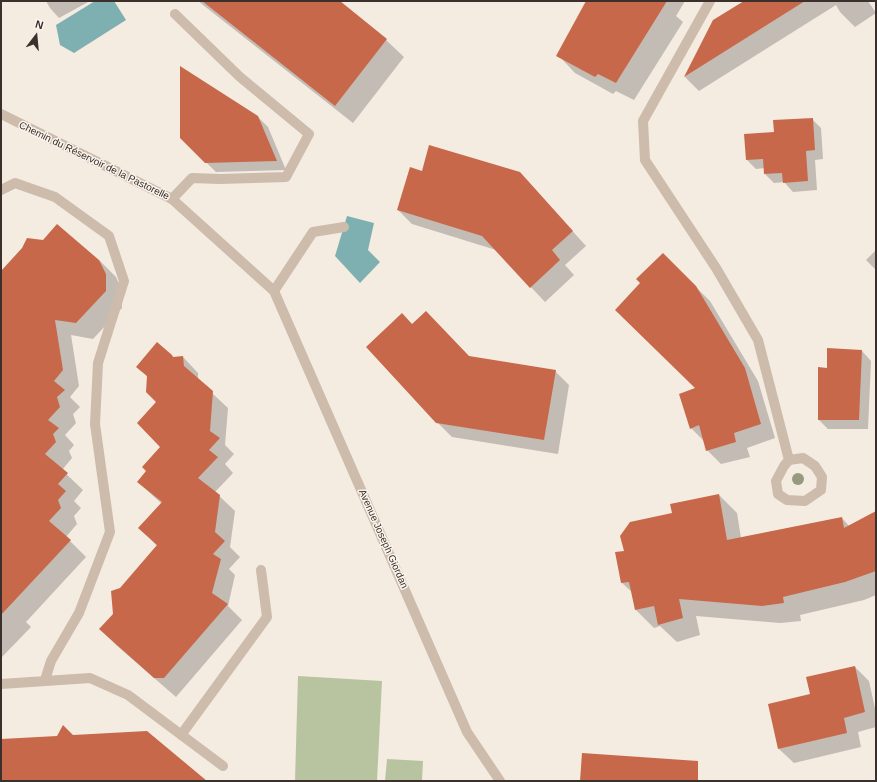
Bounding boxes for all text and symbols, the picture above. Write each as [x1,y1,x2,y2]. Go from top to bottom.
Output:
north arrow [16,16,56,56]
text: N [34,18,45,31]
street label: Chemin du Réservoir de la Pastorelle [17,119,171,203]
street label: Avenue Joseph Giordan [356,488,410,590]

